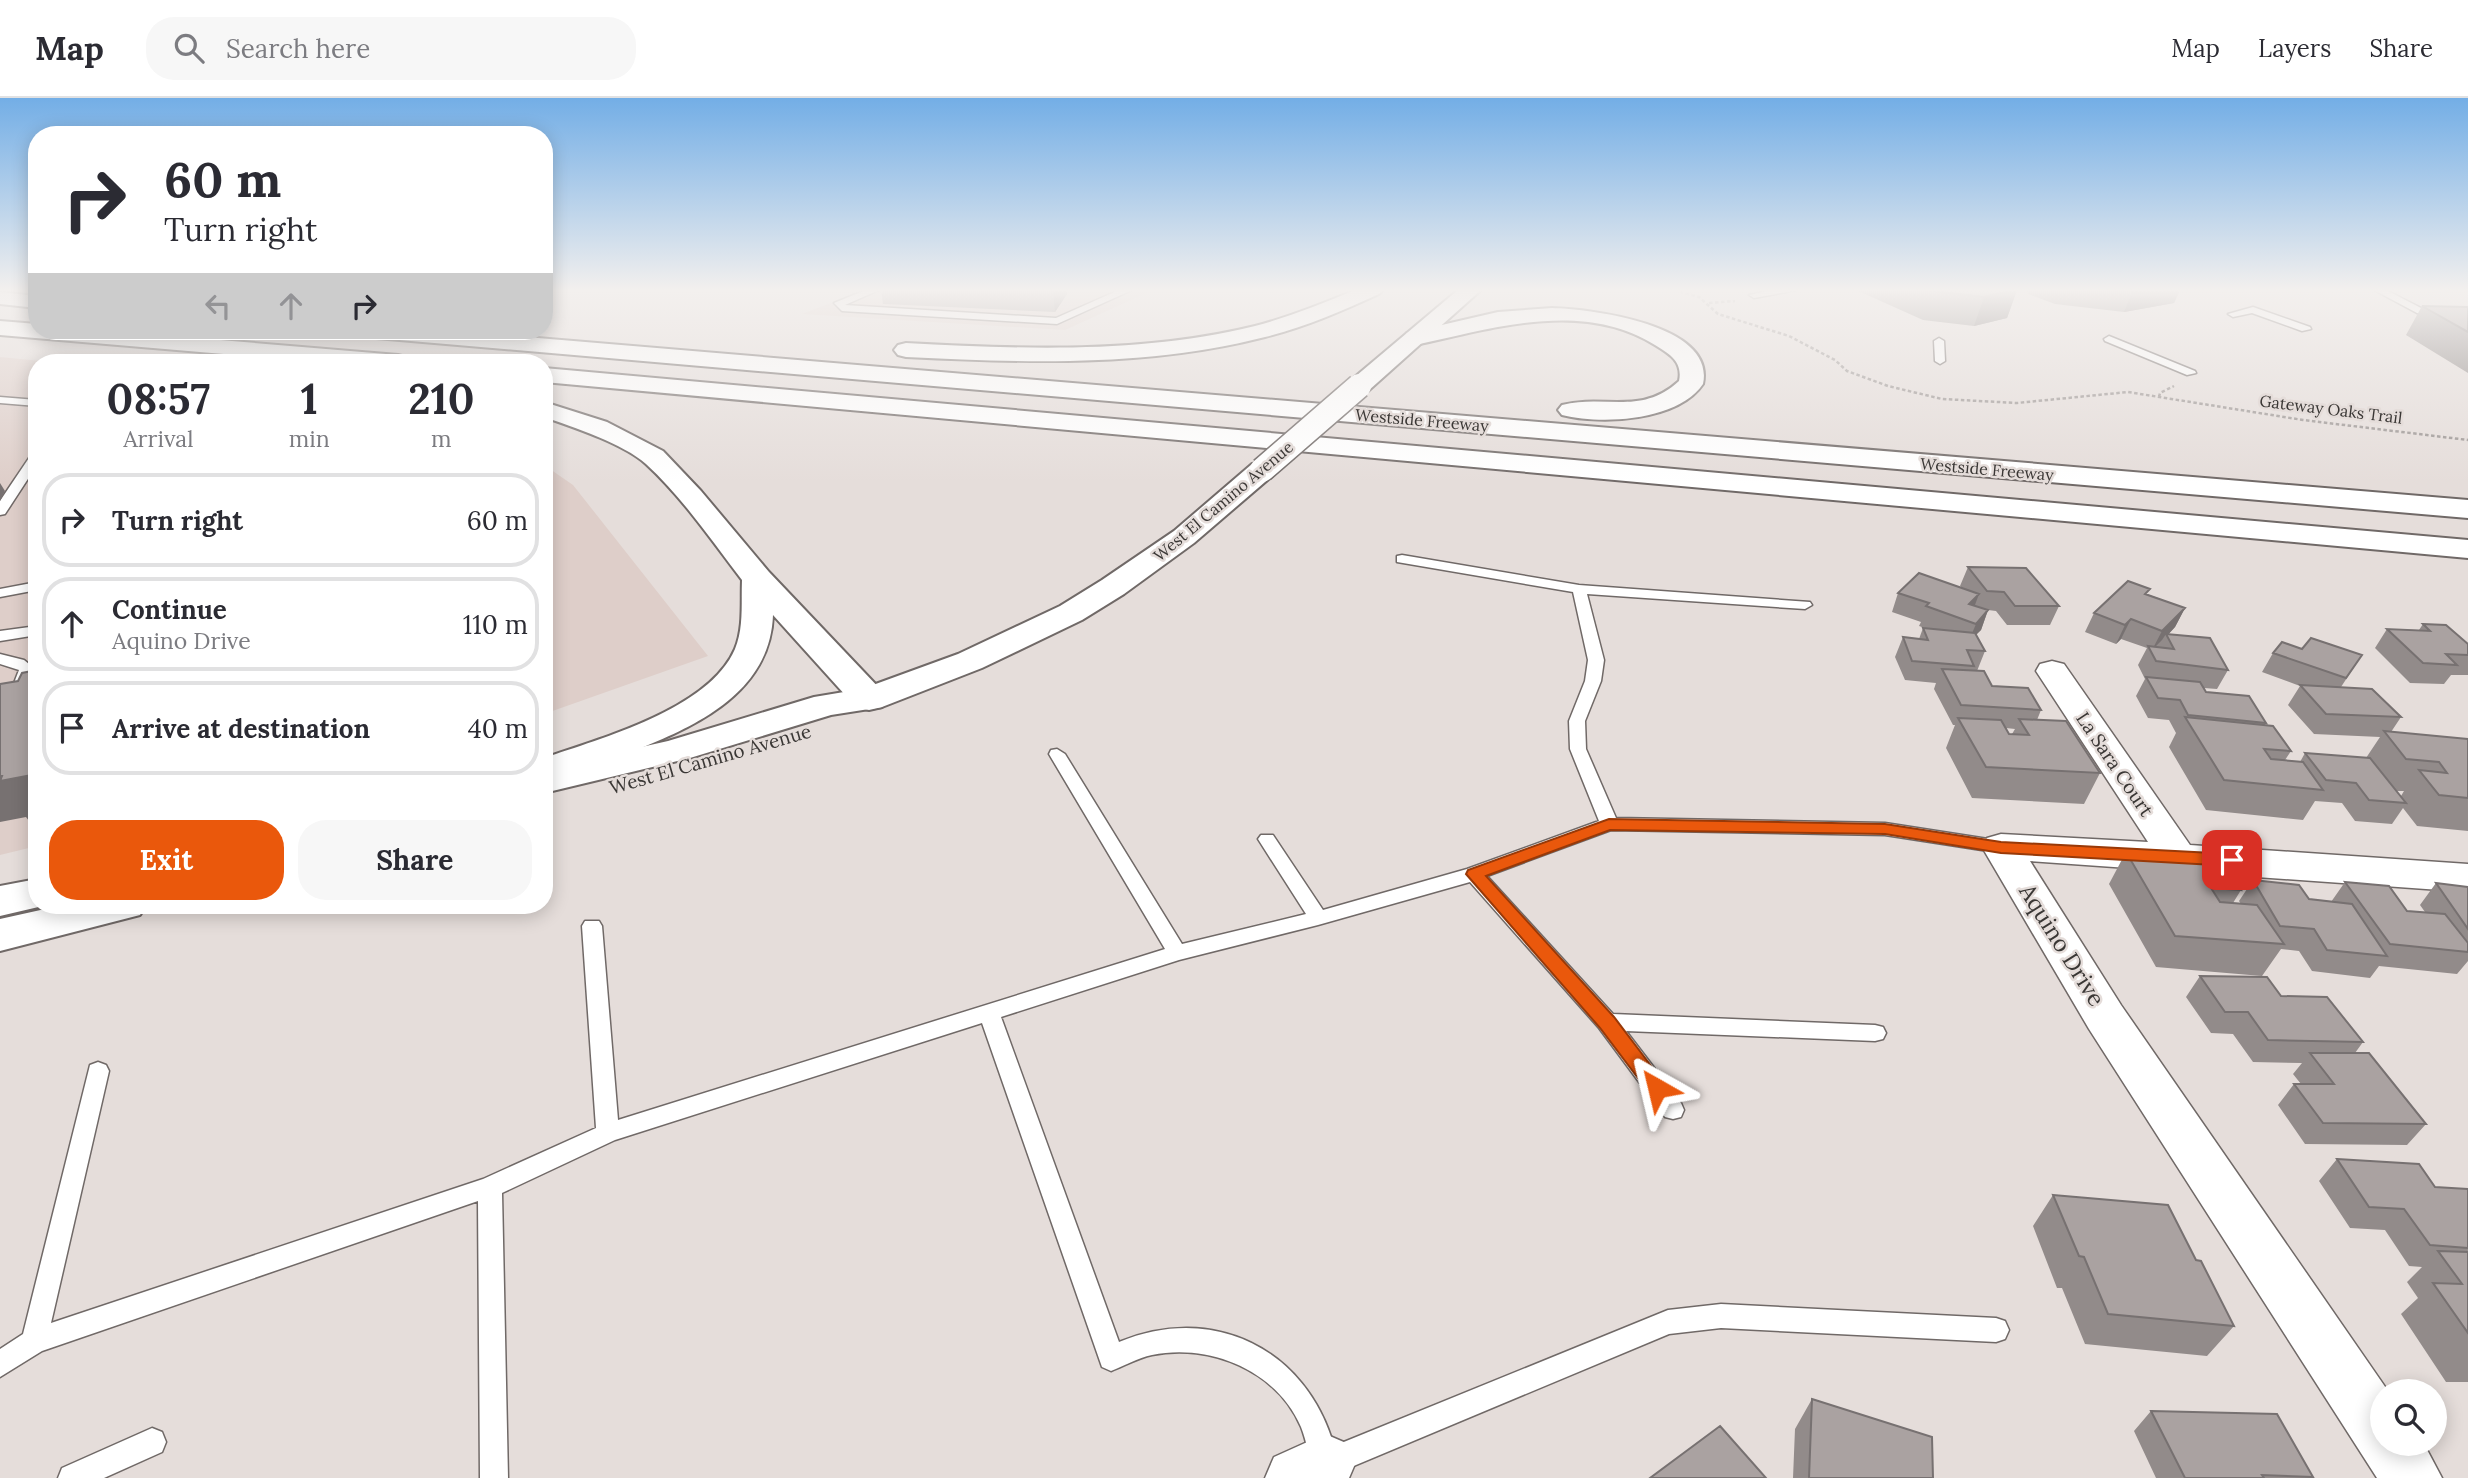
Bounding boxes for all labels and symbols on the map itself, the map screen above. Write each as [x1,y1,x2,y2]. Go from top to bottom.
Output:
street label: Gateway Oaks Trail [2259,390,2403,428]
street label: Westside Freeway [1355,404,1490,436]
street label: West El Camino Avenue [1149,437,1297,565]
street label: Westside Freeway [1920,453,2055,485]
street label: La Sara Court [2071,707,2159,821]
street label: West El Camino Avenue [606,719,814,799]
pin [2202,830,2262,890]
street label: Aquino Drive [2013,877,2112,1011]
position arrow [1620,1051,1694,1125]

